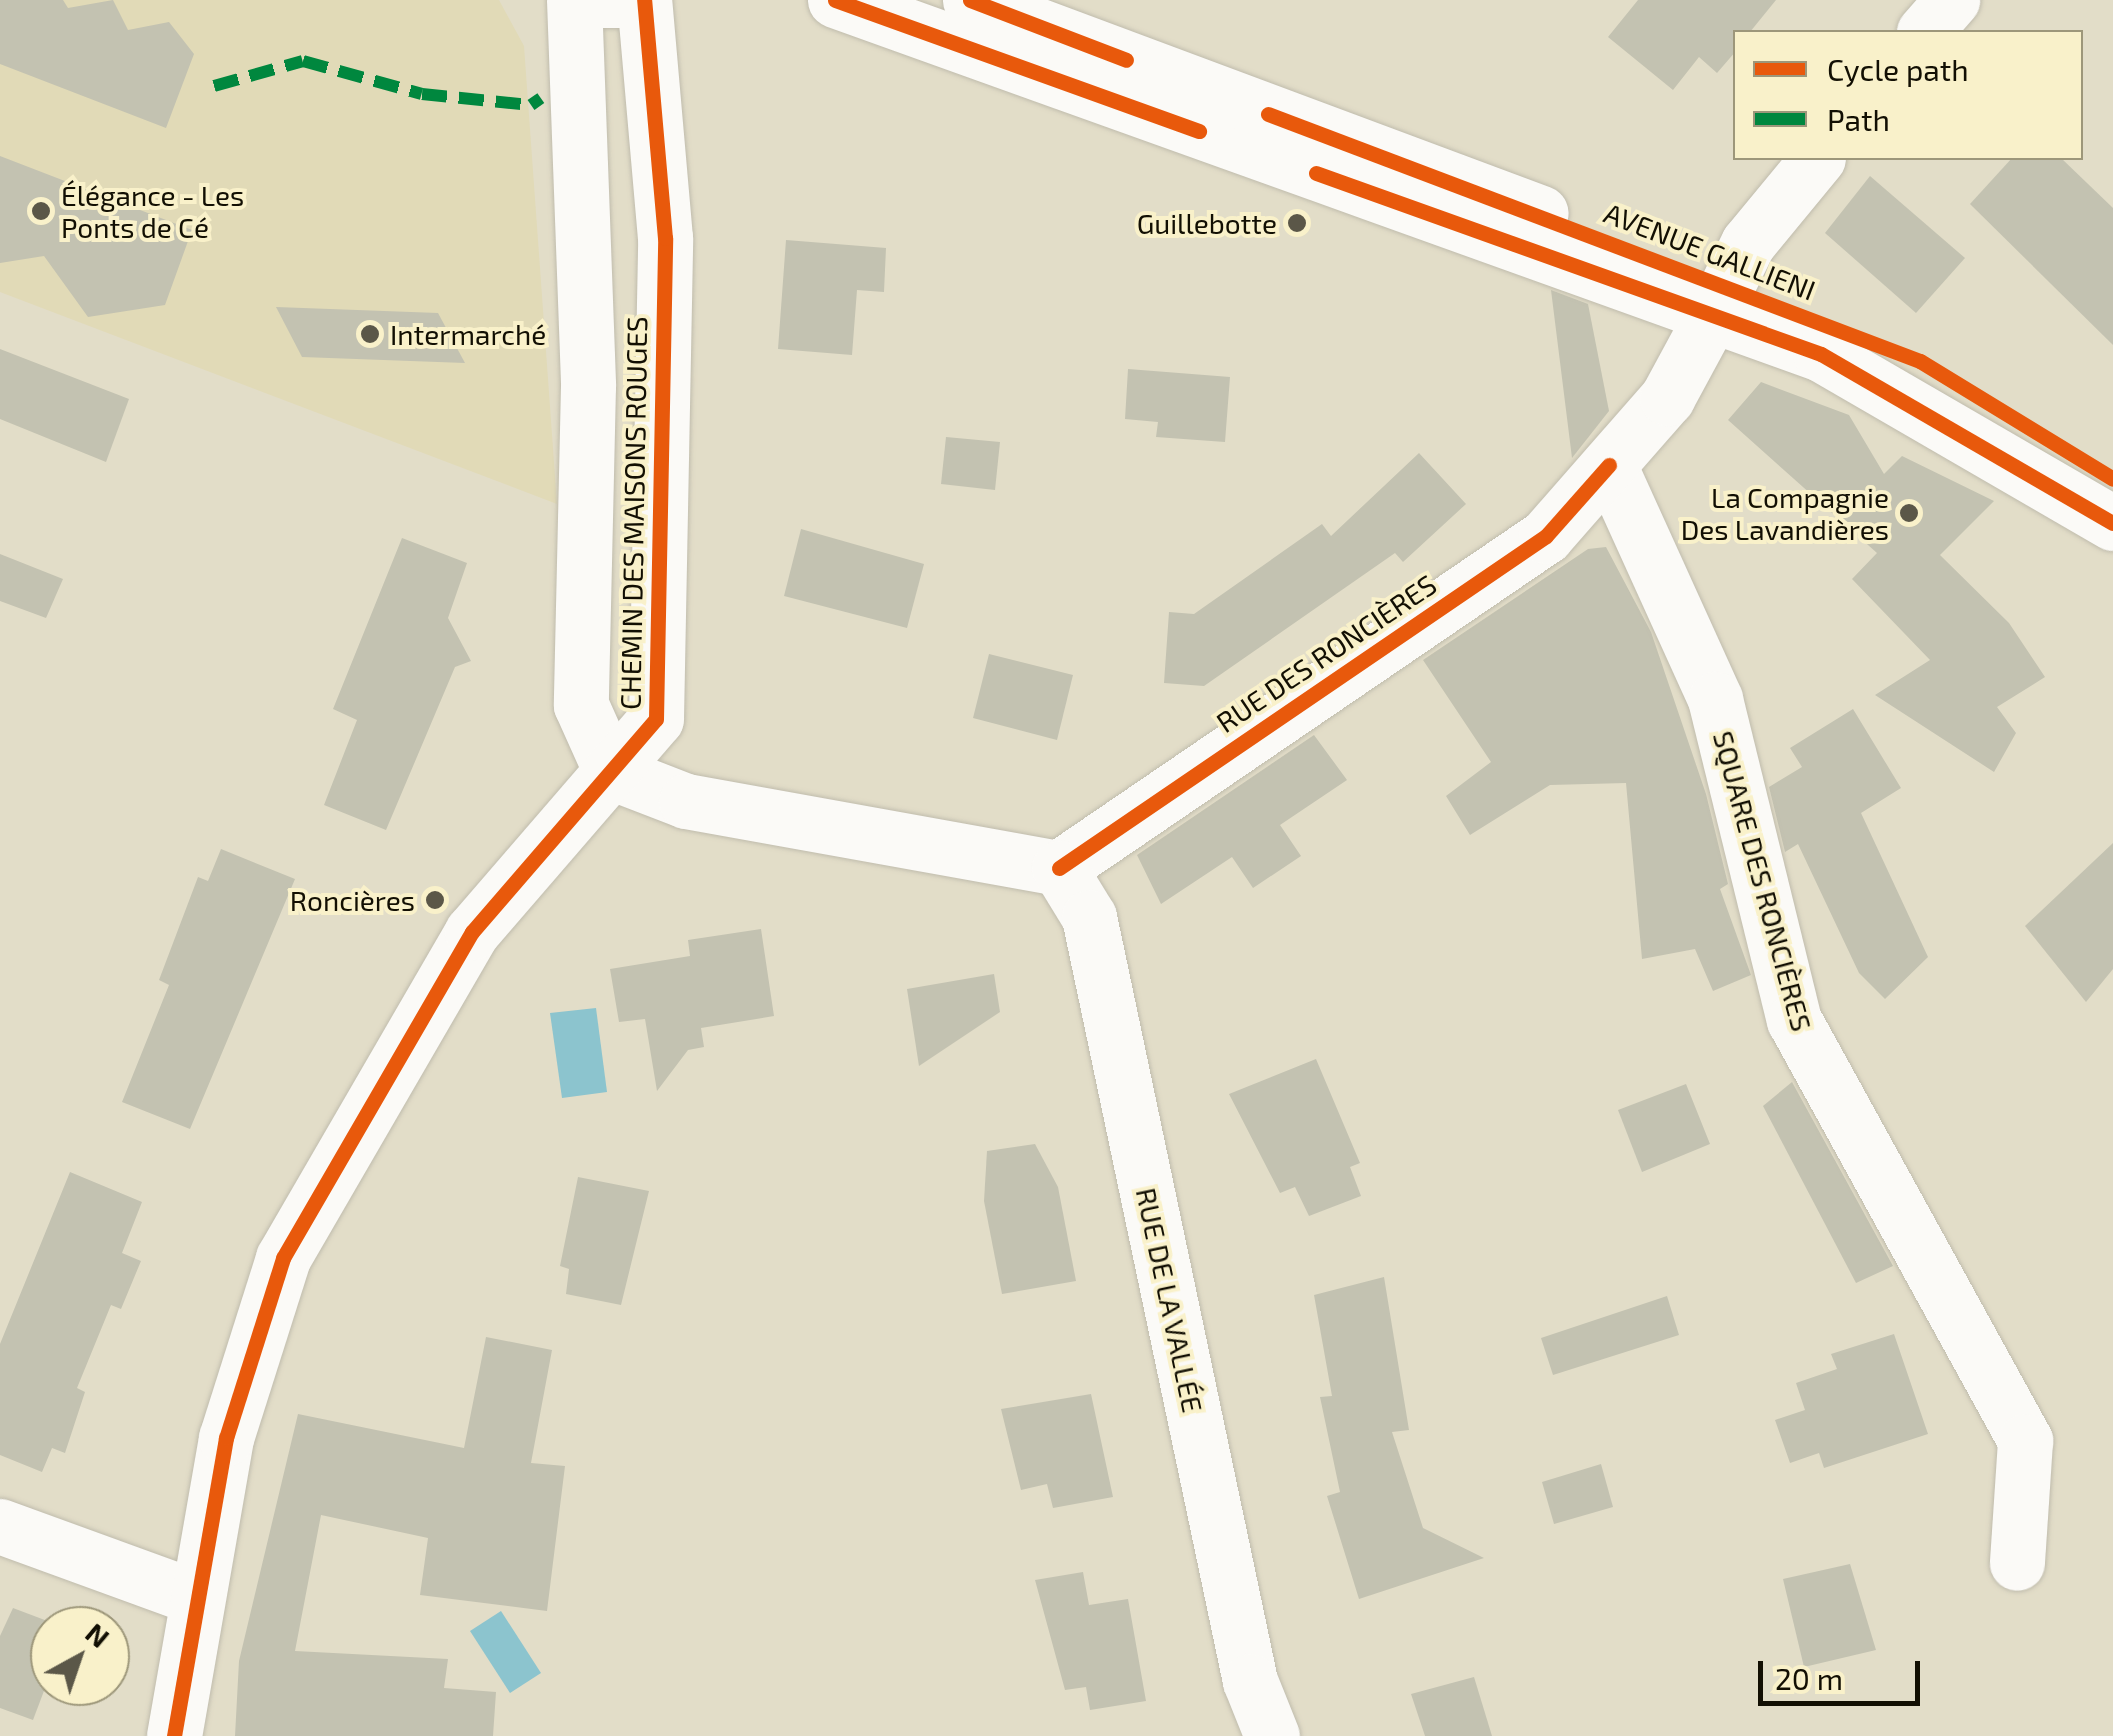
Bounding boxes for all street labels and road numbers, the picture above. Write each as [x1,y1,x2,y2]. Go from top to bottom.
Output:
street label: AVENUE GALLIENI [1600,195,1820,307]
street label: CHEMIN DES MAISONS ROUGES [613,316,653,710]
street label: RUE DES RONCIÈRES [1210,567,1442,739]
street label: SQUARE DES RONCIÈRES [1707,727,1819,1035]
street label: RUE DE LA VALLÉE [1130,1184,1210,1416]

